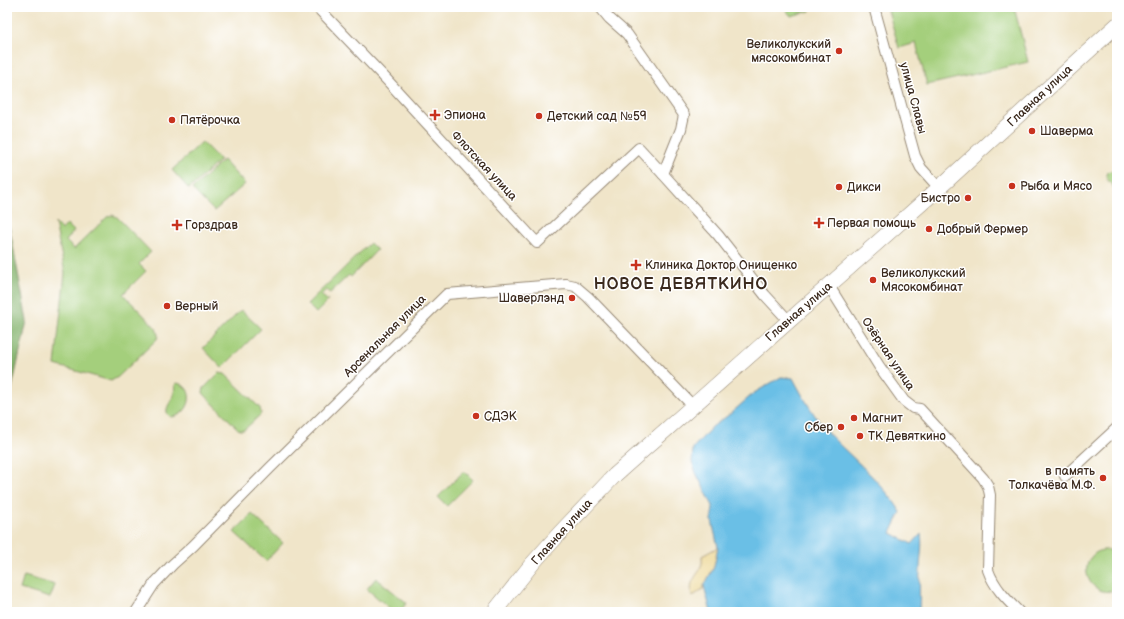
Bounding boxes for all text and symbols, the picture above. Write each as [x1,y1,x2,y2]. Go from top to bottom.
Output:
place label: Великолукский мясокомбинат [747,37,831,66]
marker: Великолукский мясокомбинат [834,46,844,56]
street label: улица Славы [896,61,930,135]
street label: Главная улица [1004,62,1076,130]
place label: Эпиона [444,108,486,123]
marker: Эпиона [429,109,441,121]
place label: Детский сад №59 [547,109,647,124]
marker: Детский сад №59 [534,111,544,121]
place label: Пятёрочка [180,113,240,128]
marker: Пятёрочка [167,115,177,125]
place label: Шаверма [1040,124,1093,139]
marker: Шаверма [1027,126,1037,136]
street label: Флотская улица [448,128,520,204]
place label: Рыба и Мясо [1020,179,1092,194]
place label: Дикси [847,180,881,195]
marker: Рыба и Мясо [1007,181,1017,191]
marker: Дикси [834,182,844,192]
place label: Бистро [920,191,960,206]
marker: Бистро [963,193,973,203]
place label: Первая помощь [827,216,916,231]
place label: Горздрав [185,218,238,233]
marker: Первая помощь [814,218,824,228]
marker: Горздрав [172,220,182,230]
place label: Добрый Фермер [937,222,1028,237]
marker: Добрый Фермер [924,224,934,234]
place label: Клиника Доктор Онищенко [645,258,797,273]
marker: Клиника Доктор Онищенко [630,259,642,271]
place label: Великолукский Мясокомбинат [881,266,966,295]
district label: НОВОЕ ДЕВЯТКИНО [594,275,768,294]
marker: Великолукский Мясокомбинат [868,275,878,285]
street label: Главная улица [762,279,836,345]
place label: Шаверлэнд [499,291,565,306]
street label: Арсенальная улица [340,292,429,381]
marker: Шаверлэнд [567,293,577,303]
place label: Верный [175,299,218,314]
marker: Верный [162,301,172,311]
street label: Озёрная улица [858,315,918,393]
place label: СДЭК [484,409,517,424]
marker: СДЭК [471,411,481,421]
place label: Магнит [862,411,903,426]
marker: Магнит [849,413,859,423]
place label: Сбер [805,420,833,435]
marker: Сбер [836,422,846,432]
place label: ТК Девяткино [868,429,946,444]
marker: ТК Девяткино [855,431,865,441]
place label: в память Толкачёва М.Ф. [1008,464,1095,493]
marker: в память Толкачёва М.Ф. [1098,473,1108,483]
street label: Главная улица [528,496,596,568]

